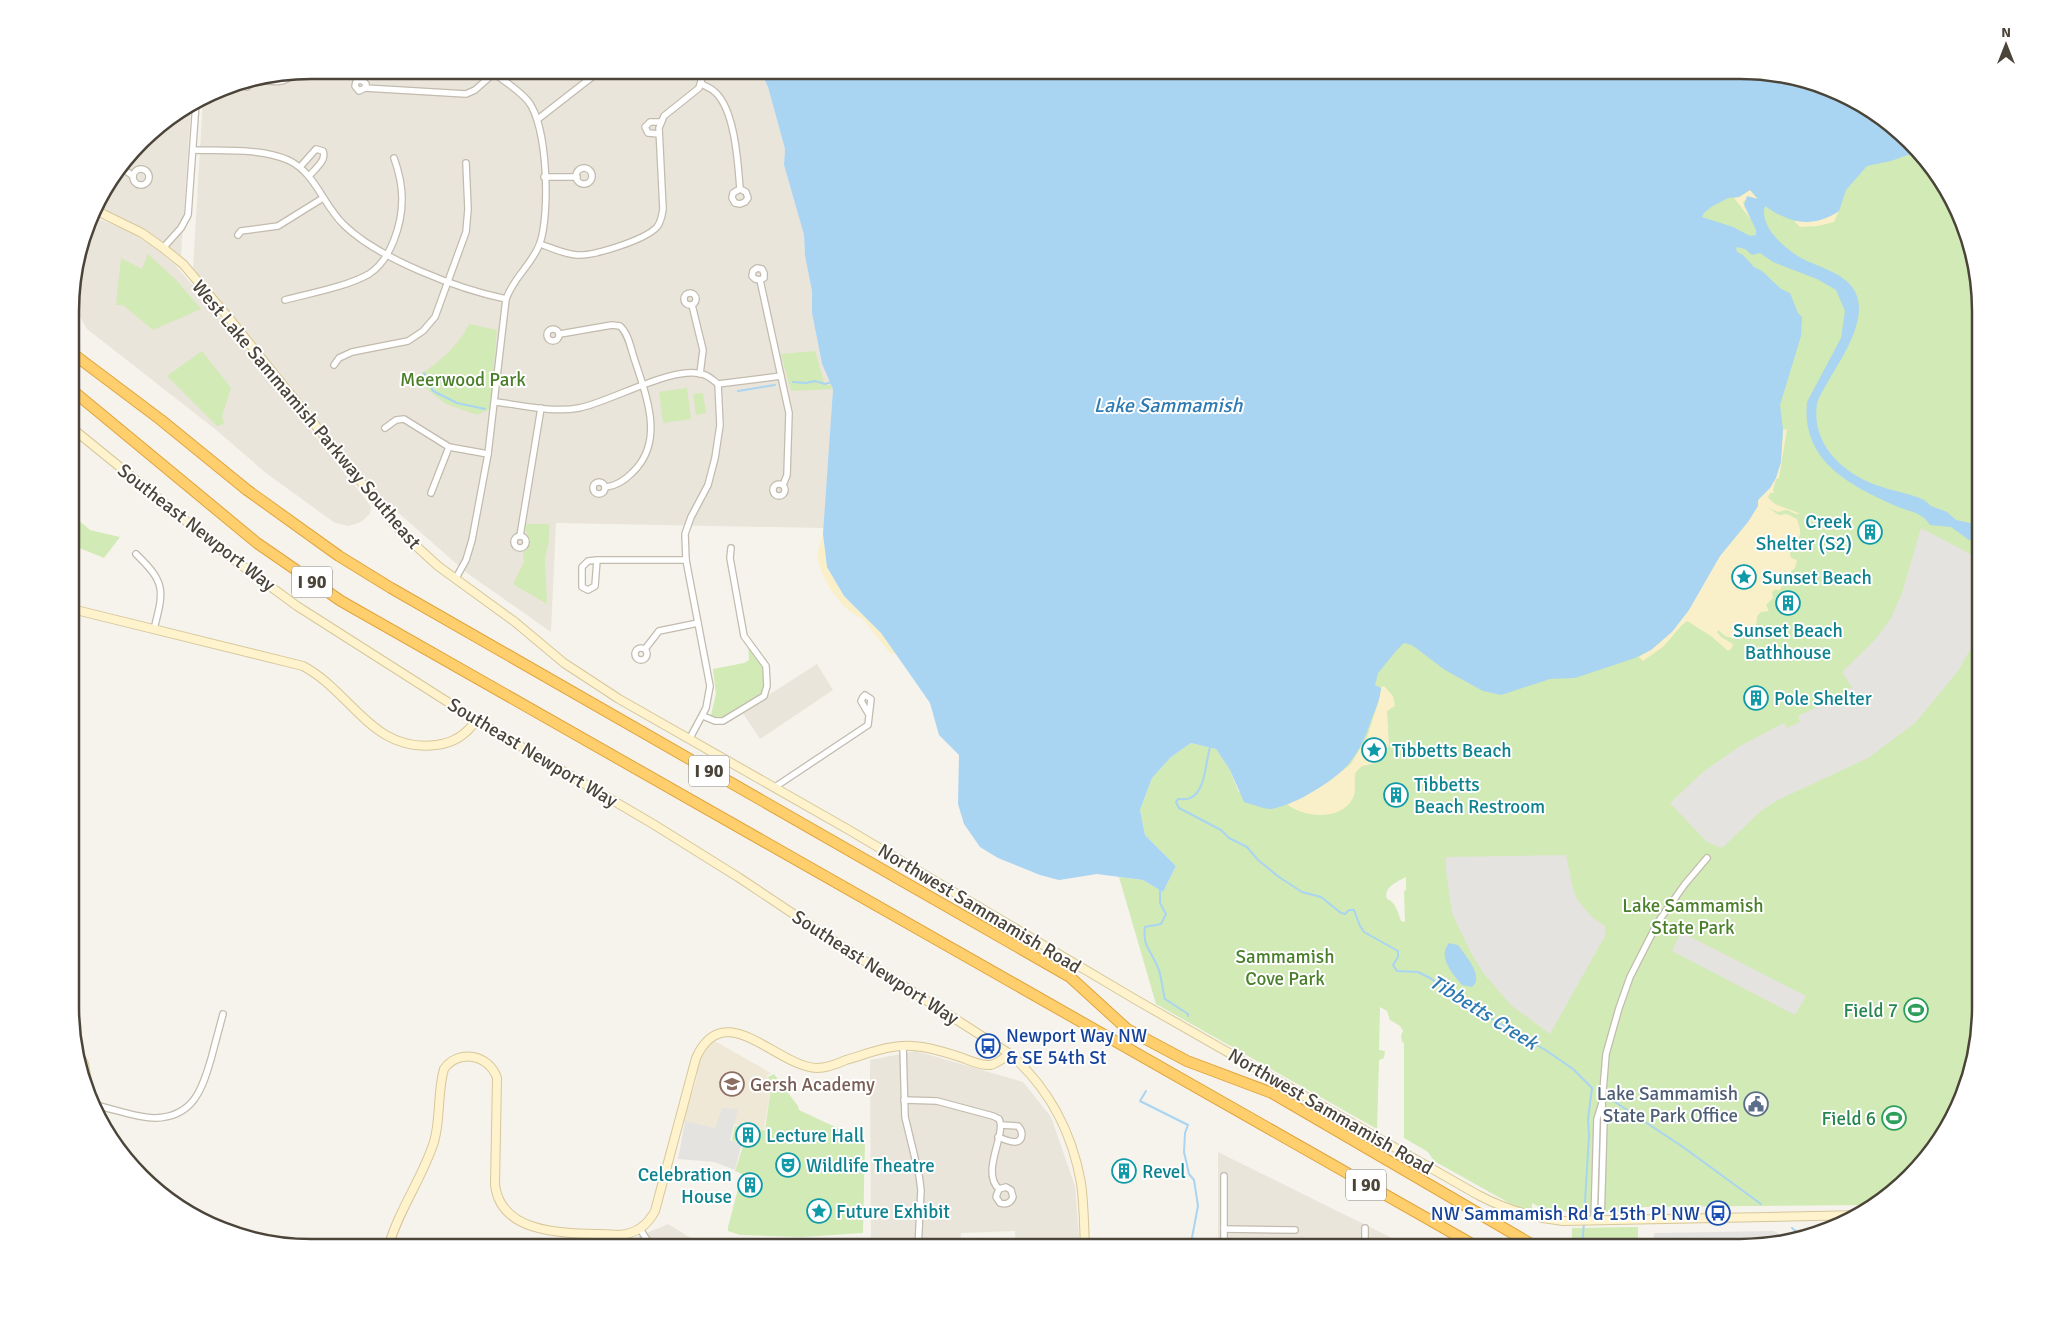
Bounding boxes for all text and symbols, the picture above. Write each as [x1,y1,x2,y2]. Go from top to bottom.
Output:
north arrow [1981,20,2031,70]
text: N [2001,24,2011,41]
street label: West Lake Sammamish Parkway Southeast [187,275,426,554]
park label: Meerwood Park [400,368,526,392]
water label: Lake Sammamish [1094,393,1243,418]
street label: Southeast Newport Way [113,459,280,597]
place label: Creek Shelter (S2) [1756,510,1852,556]
building icon: Creek Shelter (S2) [1857,519,1883,545]
place icon: Sunset Beach [1731,564,1757,590]
road number: I 90 [292,566,332,598]
place label: Sunset Beach [1762,566,1872,590]
building icon: Sunset Beach Bathhouse [1775,590,1801,616]
place label: Sunset Beach Bathhouse [1733,619,1843,665]
building icon: Pole Shelter [1743,685,1769,711]
place label: Pole Shelter [1774,687,1872,711]
street label: Southeast Newport Way [443,693,622,813]
place icon: Tibbetts Beach [1361,737,1387,763]
place label: Tibbetts Beach [1392,739,1512,763]
road number: I 90 [689,756,729,786]
place label: Tibbetts Beach Restroom [1414,773,1545,819]
building icon: Tibbetts Beach Restroom [1383,782,1409,808]
street label: Northwest Sammamish Road [873,839,1085,979]
park label: Lake Sammamish State Park [1622,894,1764,940]
street label: Southeast Newport Way [788,905,963,1031]
park label: Sammamish Cove Park [1235,945,1335,991]
water label: Tibbetts Creek [1425,969,1544,1057]
sports icon: Field 7 [1903,997,1929,1023]
place label: Field 7 [1843,999,1898,1023]
place label: Newport Way NW & SE 54th St [1006,1024,1147,1070]
bus stop icon: Newport Way NW & SE 54th St [975,1033,1001,1059]
street label: Northwest Sammamish Road [1224,1043,1437,1180]
school or university icon: Gersh Academy [719,1071,745,1097]
place label: Gersh Academy [750,1073,875,1097]
place label: Lake Sammamish State Park Office [1597,1082,1738,1128]
public building icon: Lake Sammamish State Park Office [1743,1091,1769,1117]
sports icon: Field 6 [1881,1105,1907,1131]
place label: Field 6 [1821,1107,1876,1131]
building icon: Lecture Hall [735,1122,761,1148]
place label: Lecture Hall [766,1124,865,1148]
theatre icon: Wildlife Theatre [775,1152,801,1178]
place label: Wildlife Theatre [806,1154,935,1178]
building icon: Revel [1111,1158,1137,1184]
place label: Revel [1142,1160,1186,1184]
place label: Celebration House [638,1163,732,1209]
road number: I 90 [1346,1170,1386,1200]
building icon: Celebration House [737,1172,763,1198]
place icon: Future Exhibit [806,1198,832,1224]
place label: Future Exhibit [836,1200,950,1224]
bus stop icon: NW Sammamish Rd & 15th Pl NW [1705,1200,1731,1226]
place label: NW Sammamish Rd & 15th Pl NW [1431,1202,1700,1226]

